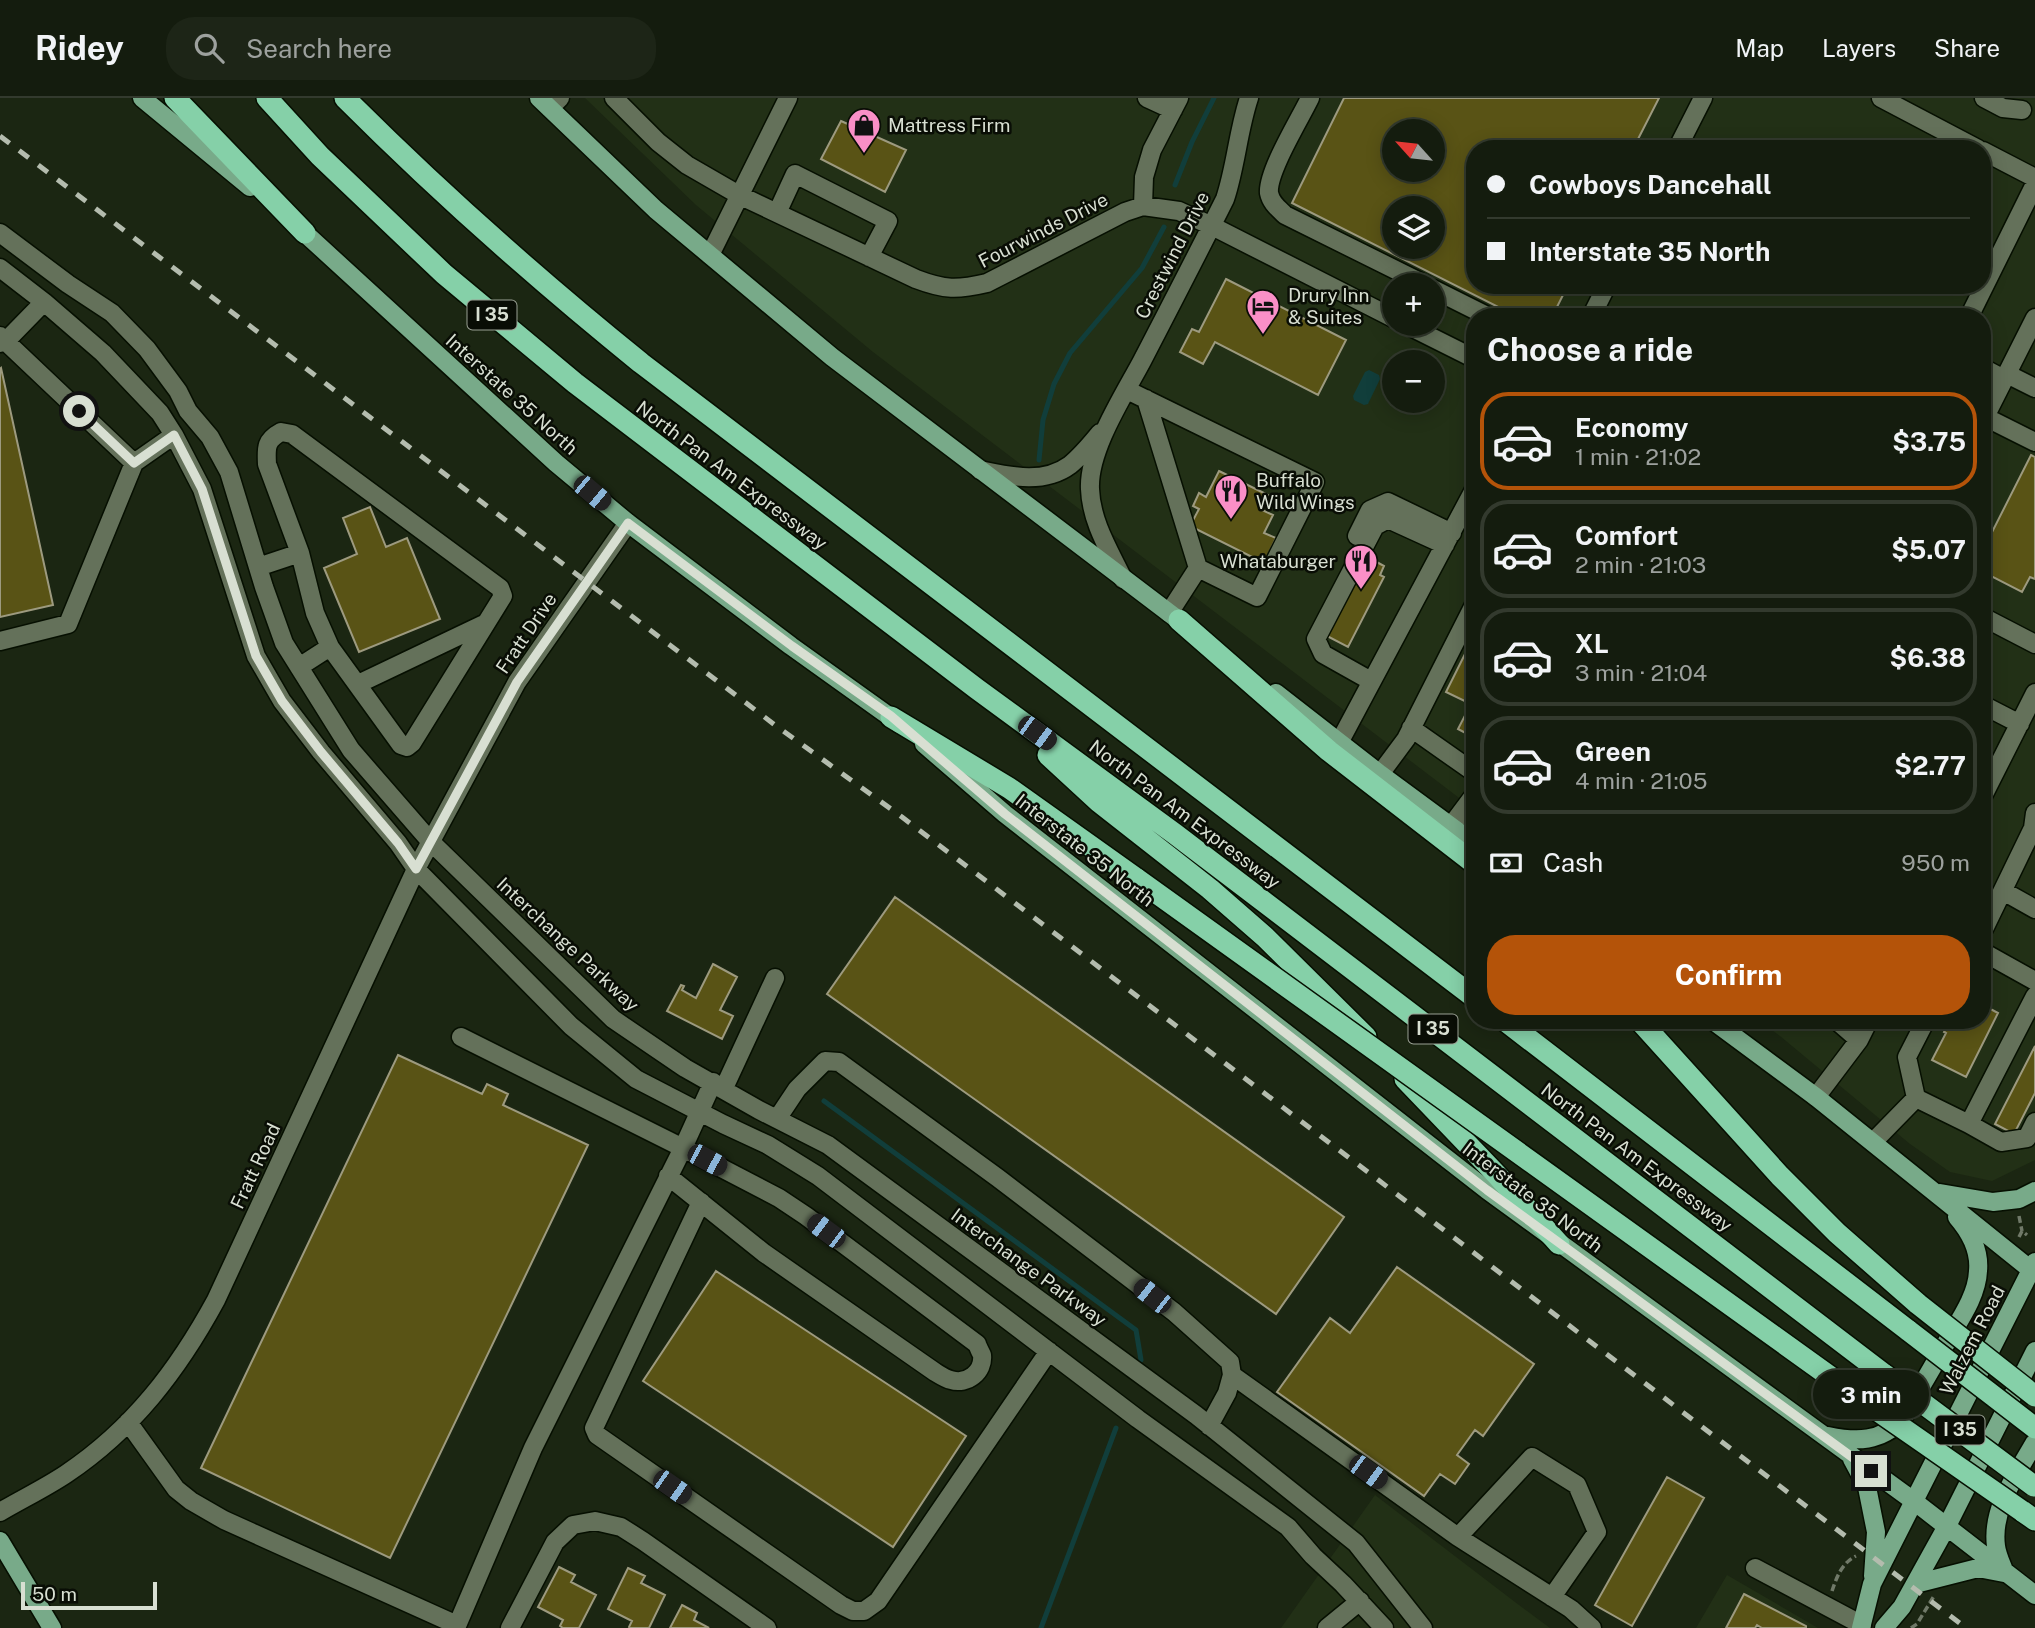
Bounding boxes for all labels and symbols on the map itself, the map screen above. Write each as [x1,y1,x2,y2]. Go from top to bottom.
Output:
shop icon: Mattress Firm [845,106,883,155]
place label: Mattress Firm [888,114,1010,136]
north arrow [1382,119,1446,182]
street label: Fourwinds Drive [975,188,1111,272]
street label: Crestwind Drive [1130,188,1214,322]
place label: Drury Inn & Suites [1288,284,1369,328]
hotel icon: Drury Inn & Suites [1244,287,1282,336]
road number: I 35 [468,300,516,330]
street label: Interstate 35 North [442,329,582,459]
route start [63,395,95,427]
street label: North Pan Am Expressway [632,396,832,554]
place label: Buffalo Wild Wings [1256,469,1355,513]
car [570,471,615,515]
restaurant icon: Buffalo Wild Wings [1212,472,1250,521]
restaurant icon: Whataburger [1342,542,1380,591]
place label: Whataburger [1220,550,1336,572]
street label: Fratt Drive [491,589,561,677]
car [1014,712,1061,754]
street label: North Pan Am Expressway [1085,735,1285,893]
street label: Interstate 35 North [1011,789,1159,911]
street label: Interchange Parkway [492,872,644,1016]
road number: I 35 [1408,1014,1458,1044]
street label: North Pan Am Expressway [1537,1078,1737,1236]
street label: Fratt Road [226,1120,284,1212]
street label: Interstate 35 North [1459,1137,1607,1257]
car [684,1141,731,1179]
street label: Interchange Parkway [947,1203,1111,1331]
car [803,1210,850,1252]
car [1129,1275,1176,1317]
street label: Walzem Road [1935,1282,2009,1398]
callout: 3 min [1813,1370,1929,1418]
road number: I 35 [1936,1415,1984,1444]
car [1345,1451,1392,1493]
route end [1855,1455,1887,1487]
car [649,1466,696,1508]
scale bar [21,1579,158,1611]

